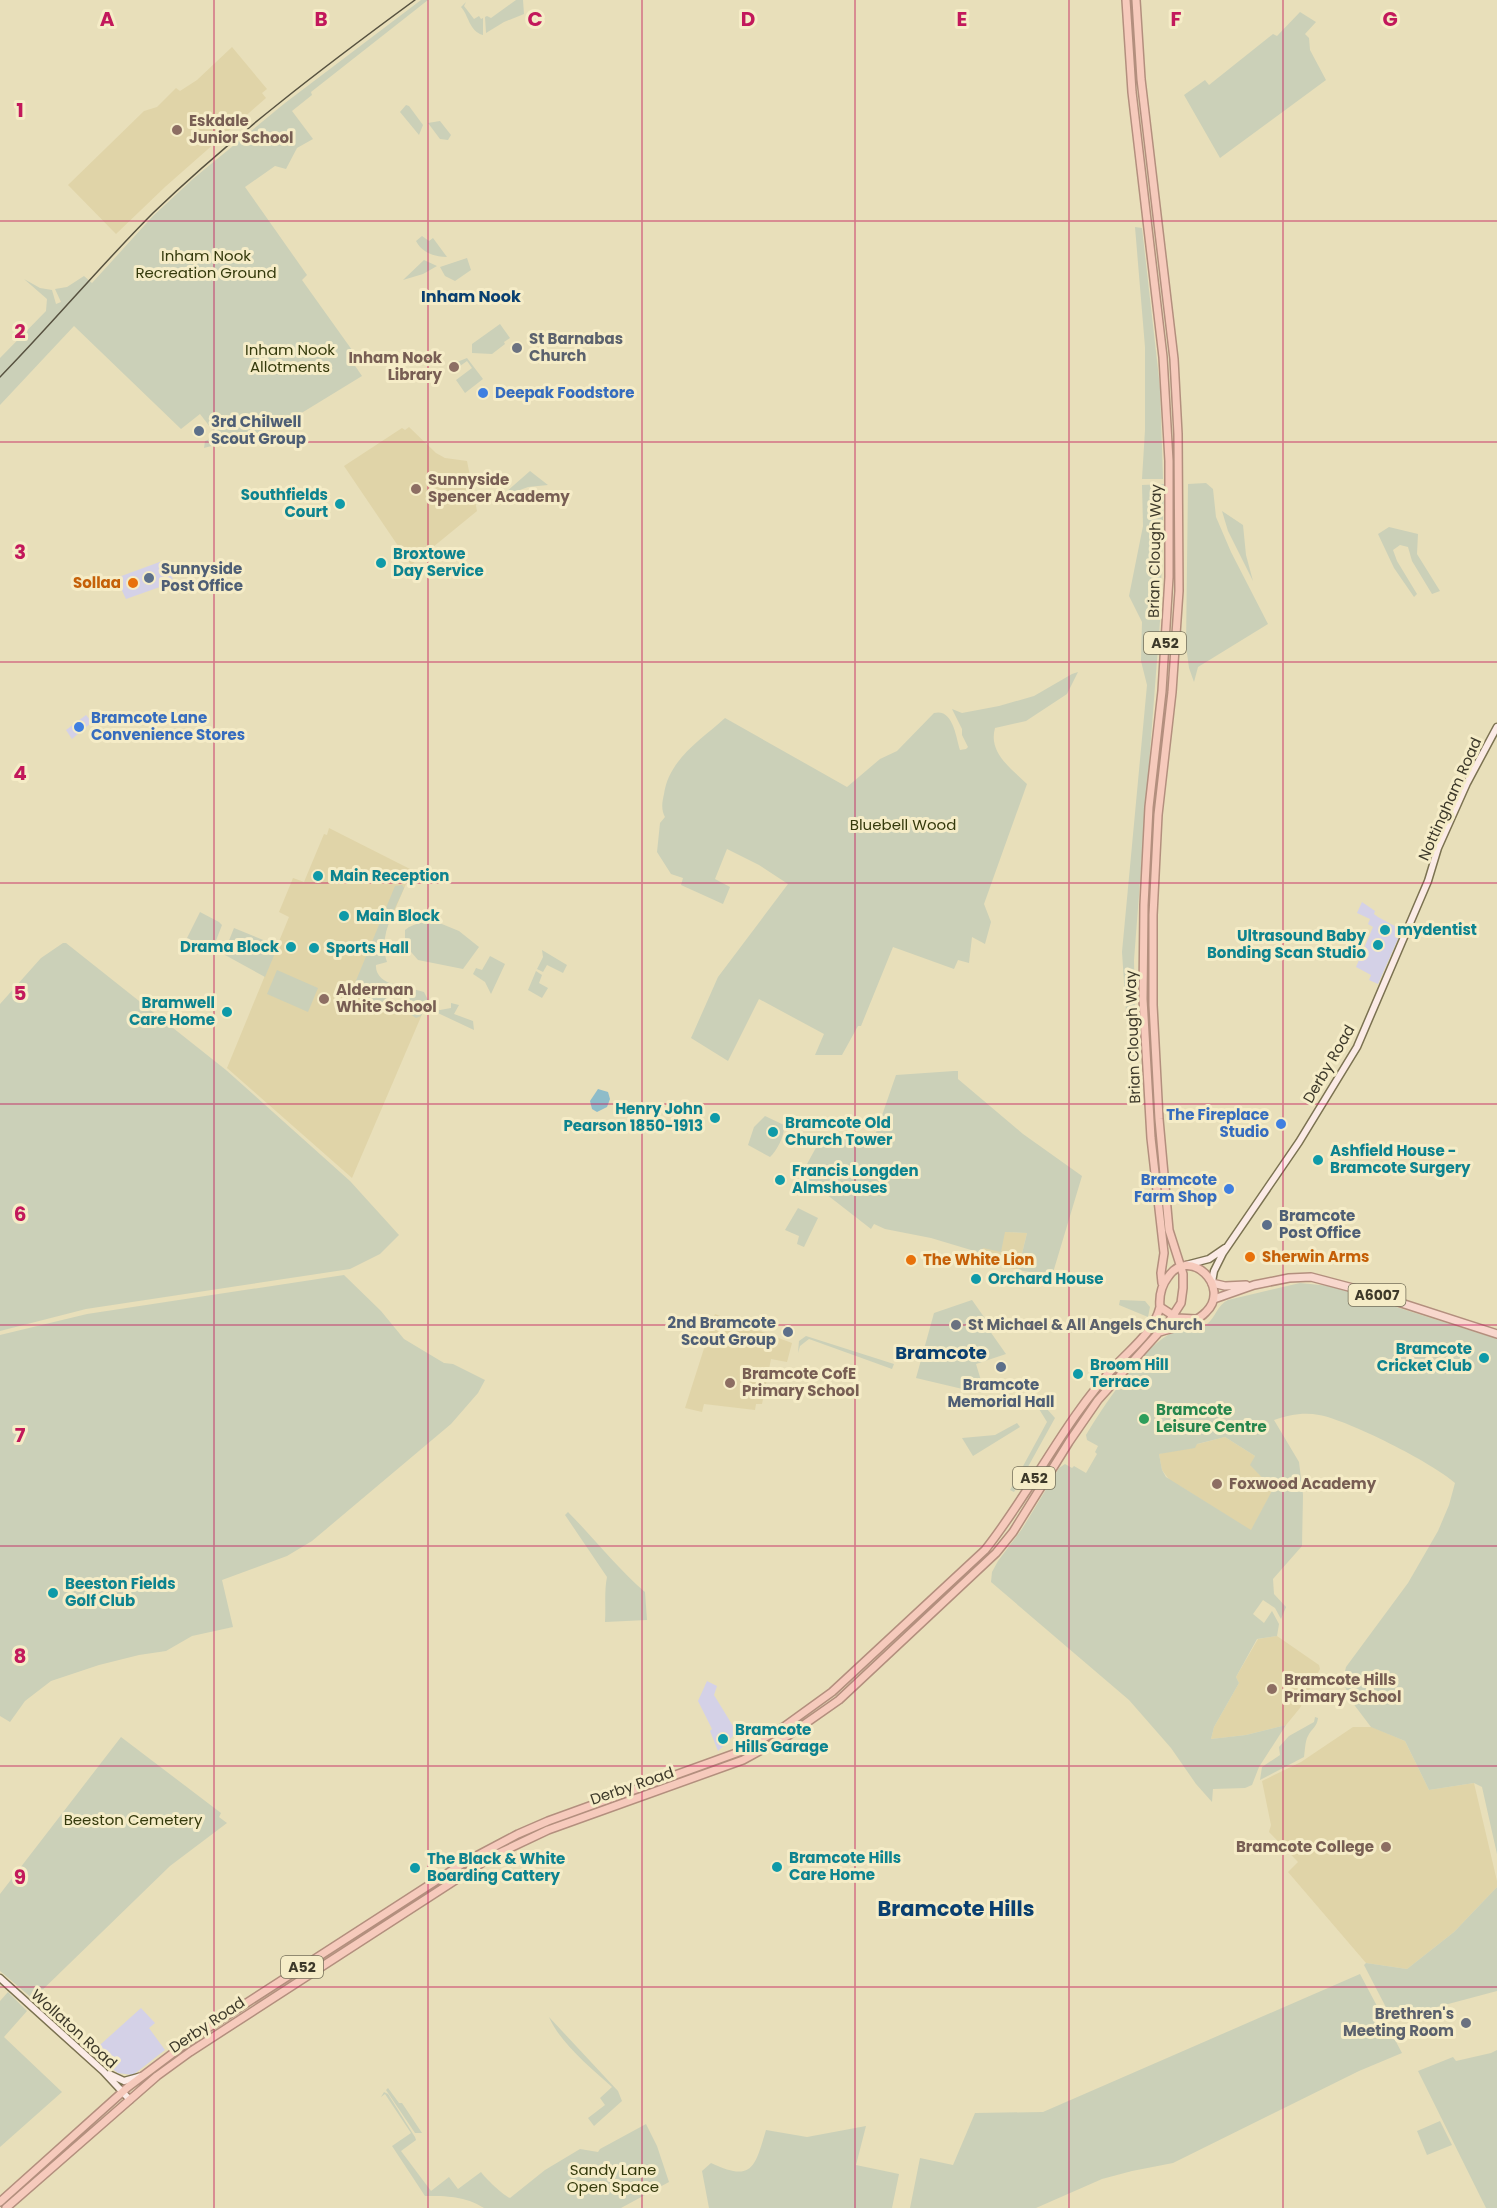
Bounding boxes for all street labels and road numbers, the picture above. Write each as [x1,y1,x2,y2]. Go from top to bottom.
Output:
street label: Brian Clough Way [1143,483,1166,618]
road number: A52 [1144,632,1186,654]
street label: Nottingham Road [1413,734,1486,864]
street label: Brian Clough Way [1120,969,1145,1104]
street label: Derby Road [1298,1021,1359,1107]
road number: A6007 [1348,1284,1406,1306]
road number: A52 [1013,1467,1055,1489]
street label: Derby Road [587,1761,676,1810]
road number: A52 [281,1956,323,1978]
street label: Wollaton Road [27,1984,122,2073]
street label: Derby Road [165,1992,249,2058]

